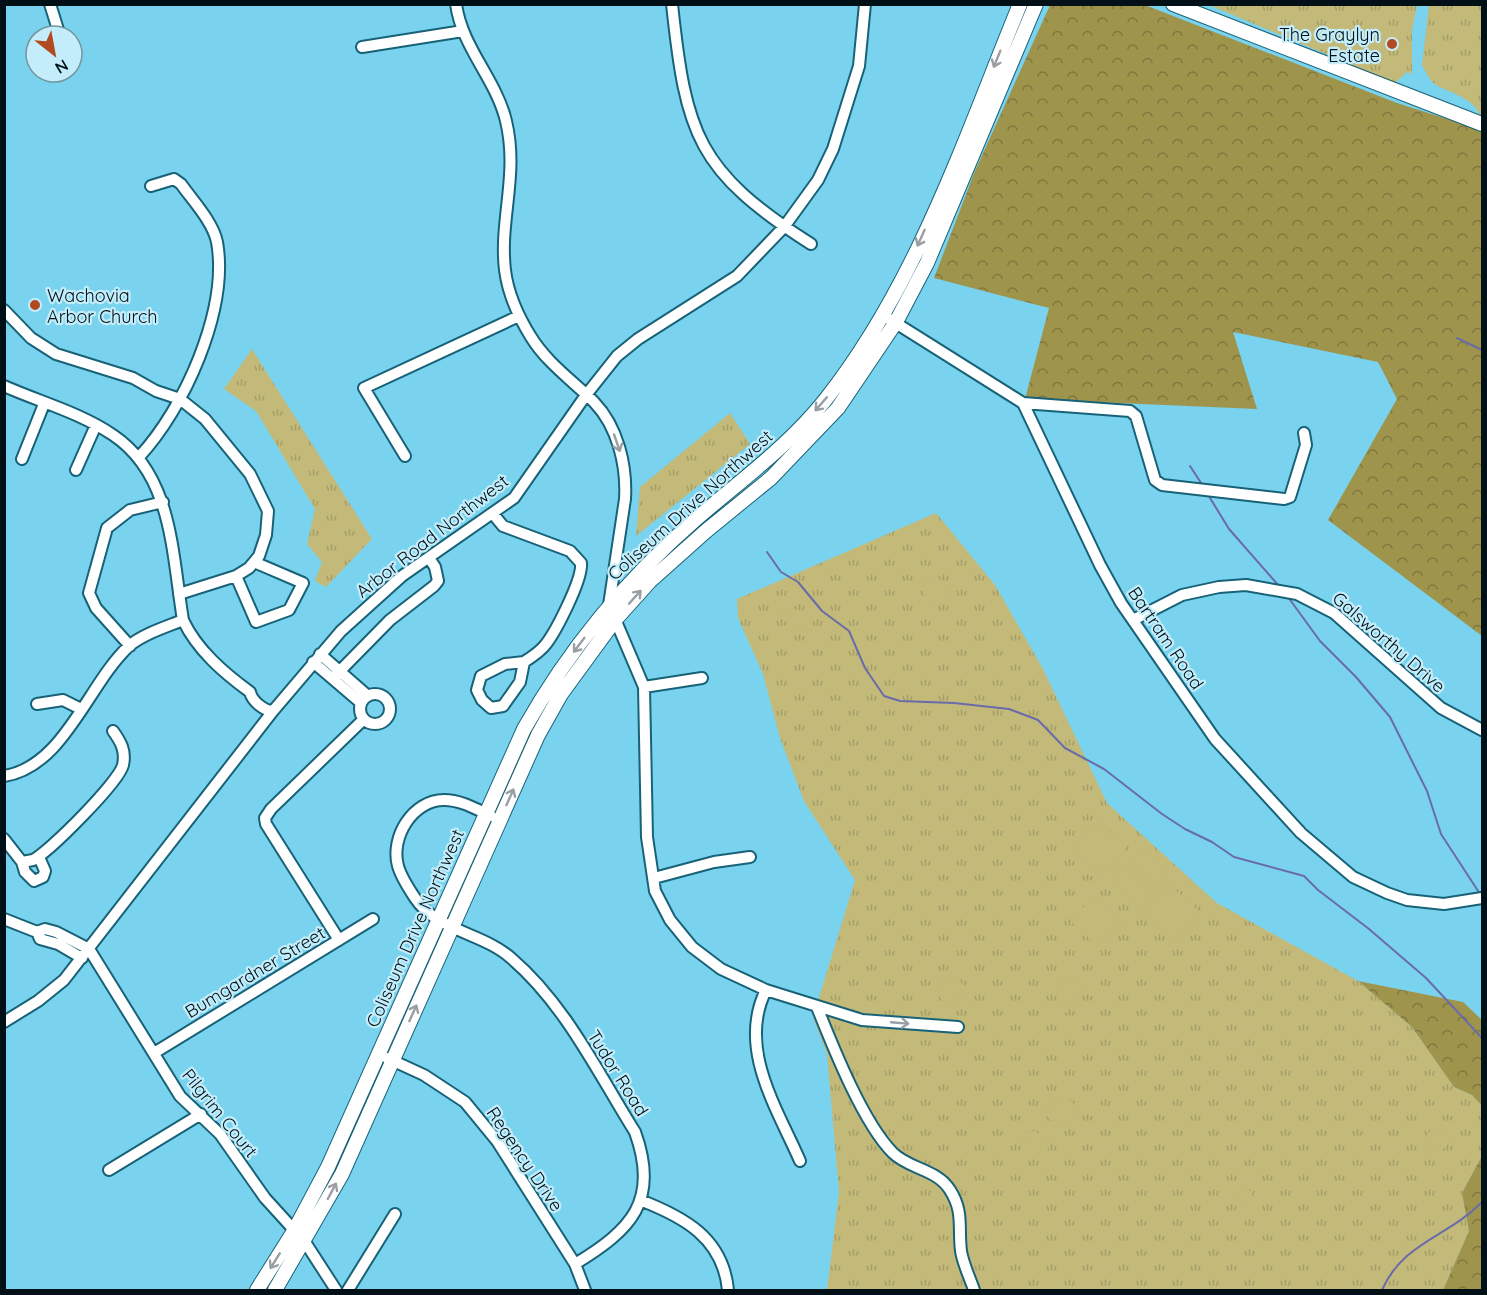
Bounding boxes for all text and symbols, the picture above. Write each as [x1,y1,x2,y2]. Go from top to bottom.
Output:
place label: The Graylyn Estate [1279,23,1380,67]
north arrow [24,24,84,84]
marker: The Graylyn Estate [1385,37,1399,51]
one-way arrow [991,49,1002,67]
text: N [52,55,72,78]
one-way arrow [915,228,926,247]
place label: Wachovia Arbor Church [47,284,158,328]
marker: Wachovia Arbor Church [28,298,42,312]
one-way arrow [814,397,828,412]
street label: Coliseum Drive Northwest [603,425,777,585]
one-way arrow [612,434,623,453]
street label: Arbor Road Northwest [351,469,513,603]
street label: Bartram Road [1123,582,1209,694]
street label: Galsworthy Drive [1328,587,1450,697]
one-way arrow [628,590,642,605]
one-way arrow [573,636,585,652]
one-way arrow [505,789,516,807]
street label: Coliseum Drive Northwest [361,825,469,1031]
street label: Bumgardner Street [181,921,329,1023]
one-way arrow [407,1005,419,1023]
one-way arrow [890,1018,910,1029]
street label: Tudor Road [582,1026,654,1120]
street label: Pilgrim Court [177,1064,263,1162]
street label: Regency Drive [482,1102,568,1216]
one-way arrow [326,1183,338,1200]
one-way arrow [269,1252,282,1269]

